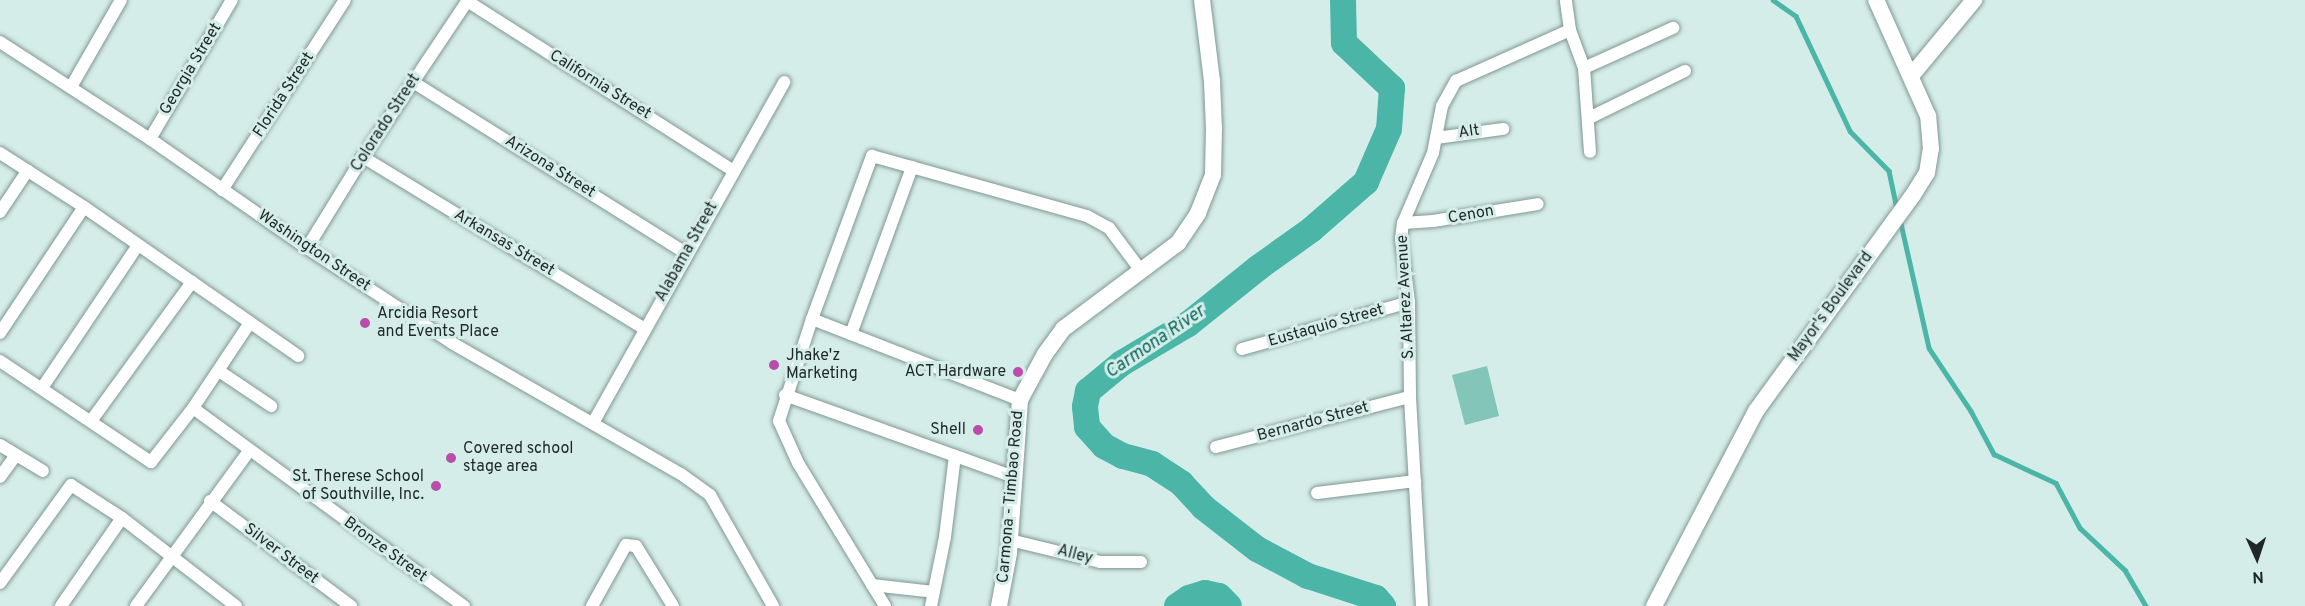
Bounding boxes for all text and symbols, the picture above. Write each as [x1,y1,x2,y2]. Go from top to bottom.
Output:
street label: Georgia Street [156,20,226,118]
street label: California Street [546,46,654,124]
street label: Florida Street [249,49,319,141]
street label: Colorado Street [347,71,425,175]
street label: Alt [1457,121,1481,143]
street label: Arizona Street [501,132,599,202]
street label: Alabama Street [652,199,722,305]
street label: Cenon [1447,202,1495,228]
street label: Arkansas Street [450,205,558,281]
street label: Washington Street [254,206,374,296]
street label: S. Altarez Avenue [1393,234,1419,360]
street label: Mayor's Boulevard [1785,248,1877,366]
street label: Eustaquio Street [1266,300,1386,352]
water label: Carmona River [1102,302,1210,384]
place label: Arcidia Resort and Events Place [377,304,499,342]
marker: Arcidia Resort and Events Place [358,316,372,330]
place label: Jhake'z Marketing [786,346,858,384]
marker: Jhake'z Marketing [767,358,781,372]
place label: ACT Hardware [904,362,1006,382]
marker: ACT Hardware [1011,365,1025,379]
street label: Bernardo Street [1255,398,1371,446]
street label: Carmona - Timbao Road [994,410,1028,584]
place label: Shell [930,420,966,440]
marker: Shell [971,423,985,437]
place label: Covered school stage area [463,439,574,477]
marker: Covered school stage area [444,451,458,465]
place label: St. Therese School of Southville, Inc. [291,467,424,505]
marker: St. Therese School of Southville, Inc. [429,479,443,493]
street label: Bronze Street [340,513,430,587]
street label: Silver Street [240,520,322,588]
north arrow [2227,528,2287,588]
street label: Alley [1055,541,1095,569]
text: N [2252,566,2264,586]

